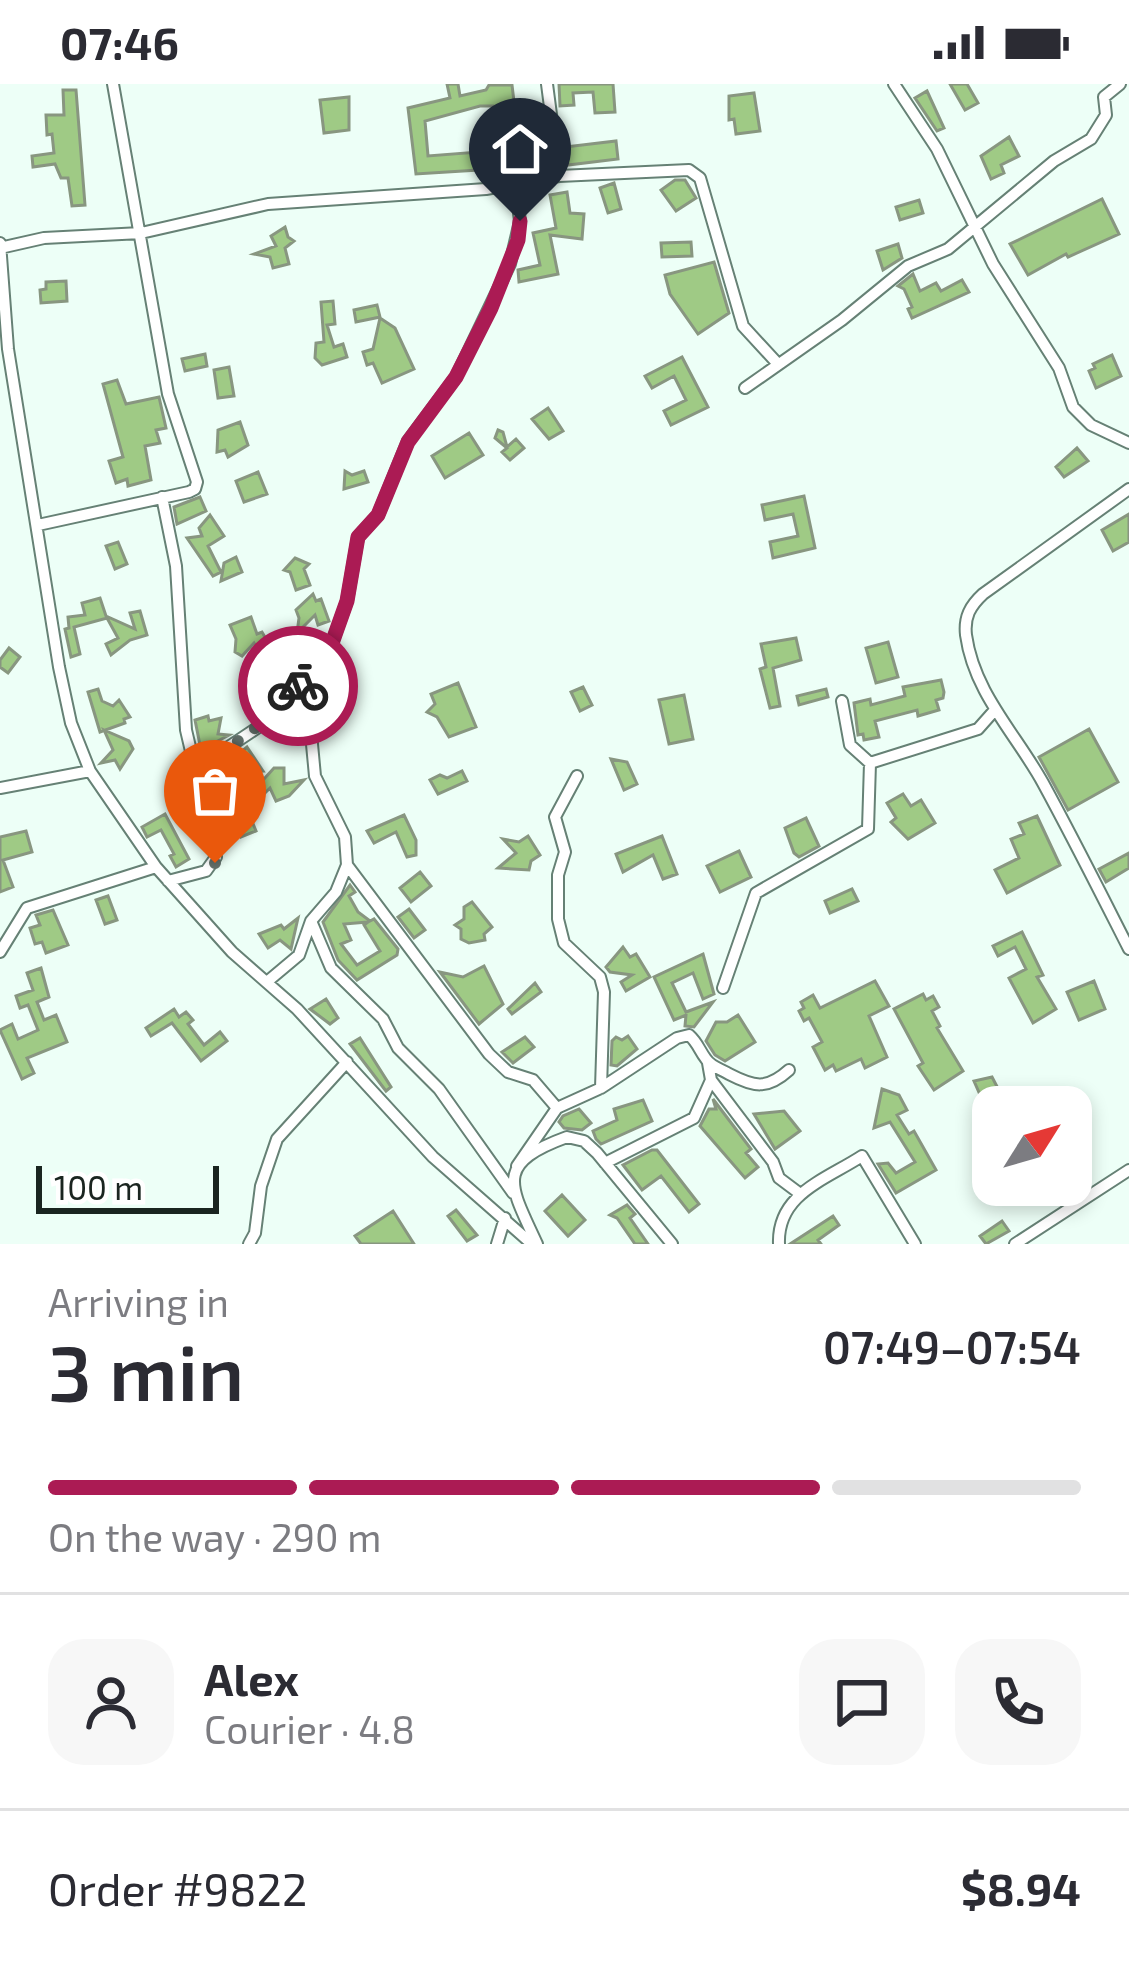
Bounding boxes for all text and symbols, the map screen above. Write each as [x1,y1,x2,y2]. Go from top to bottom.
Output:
text: 07:46 [60,15,179,69]
pin [469,98,571,221]
icon: home [487,116,553,182]
courier [238,626,358,746]
icon: bike [265,653,331,719]
pin [164,740,266,863]
icon: bag [182,758,248,824]
north arrow [972,1086,1092,1206]
map controls [972,1086,1092,1206]
scale bar [36,1160,219,1213]
text: 100 m [54,1167,143,1207]
text: Arriving in [48,1278,229,1325]
text: 07:49–07:54 [823,1319,1081,1373]
text: 3 min [48,1323,244,1417]
text: On the way · 290 m [48,1513,382,1560]
button: person [48,1639,174,1765]
button: chat [799,1639,925,1765]
button: phone [955,1639,1081,1765]
text: Alex [204,1651,299,1705]
text: Courier · 4.8 [204,1705,415,1752]
text: Order #9822 [48,1861,307,1915]
text: $8.94 [961,1861,1081,1915]

